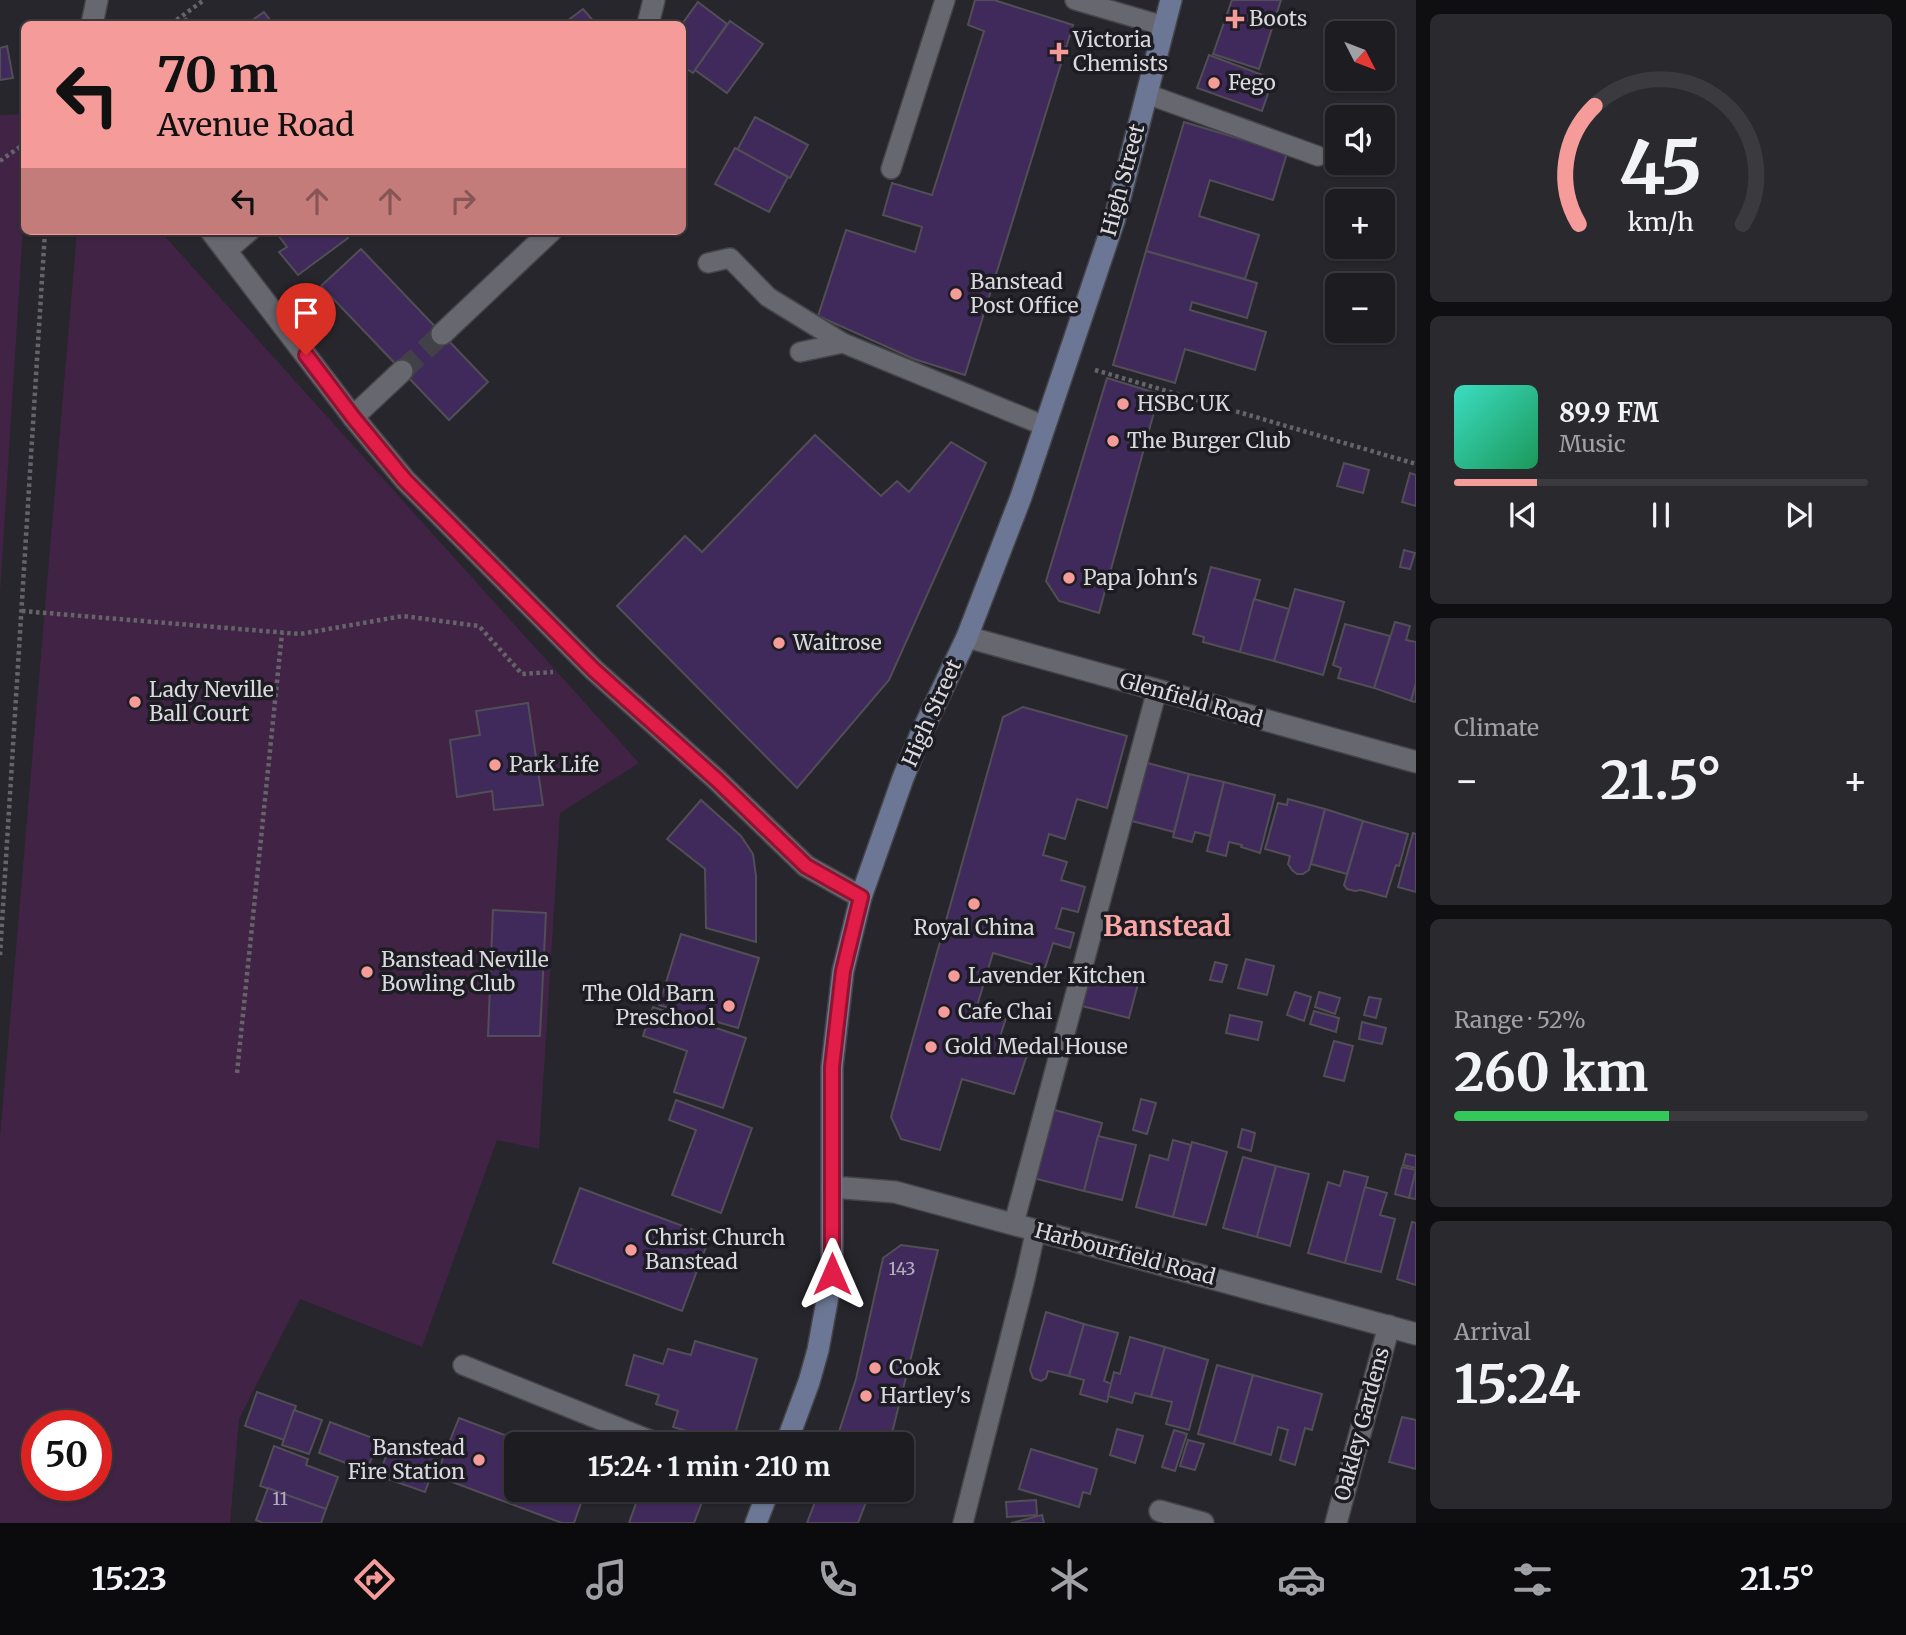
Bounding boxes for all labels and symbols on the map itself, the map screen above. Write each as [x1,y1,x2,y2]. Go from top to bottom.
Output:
place label: Boots [1249,5,1307,32]
marker: Boots [1227,11,1243,27]
north arrow [1325,21,1395,91]
place label: Victoria Chemists [1072,26,1168,77]
marker: Victoria Chemists [1051,44,1067,60]
place label: Fego [1228,69,1276,96]
marker: Fego [1206,75,1222,91]
street label: High Street [1095,121,1150,239]
place label: Banstead Post Office [970,268,1079,319]
pin [276,283,336,355]
marker: Banstead Post Office [948,286,964,302]
place label: HSBC UK [1137,390,1231,417]
marker: HSBC UK [1115,396,1131,412]
place label: The Burger Club [1127,427,1291,454]
marker: The Burger Club [1105,433,1121,449]
place label: Papa John's [1083,564,1198,591]
marker: Papa John's [1061,570,1077,586]
place label: Waitrose [792,629,882,656]
marker: Waitrose [771,635,787,651]
street label: High Street [896,655,967,771]
street label: Glenfield Road [1117,666,1266,733]
place label: Lady Neville Ball Court [149,676,274,727]
marker: Lady Neville Ball Court [127,694,143,710]
place label: Park Life [509,751,599,778]
marker: Park Life [487,757,503,773]
marker: Royal China [966,896,982,912]
district label: Banstead [1103,908,1231,944]
place label: Royal China [914,914,1034,941]
place label: Banstead Neville Bowling Club [381,946,549,997]
place label: Lavender Kitchen [968,962,1146,989]
marker: Banstead Neville Bowling Club [359,964,375,980]
marker: Lavender Kitchen [946,968,962,984]
place label: The Old Barn Preschool [582,980,715,1031]
marker: The Old Barn Preschool [721,998,737,1014]
place label: Cafe Chai [958,998,1053,1025]
marker: Cafe Chai [936,1004,952,1020]
place label: Gold Medal House [945,1033,1128,1060]
marker: Gold Medal House [923,1039,939,1055]
street label: Harbourfield Road [1032,1216,1219,1291]
place label: Christ Church Banstead [645,1224,785,1275]
position arrow [795,1237,869,1311]
marker: Christ Church Banstead [623,1242,639,1258]
house number: 143 [889,1257,915,1280]
street label: Oakley Gardens [1328,1344,1395,1504]
place label: Cook [889,1354,941,1381]
marker: Cook [867,1360,883,1376]
place label: Hartley's [880,1382,971,1409]
marker: Hartley's [858,1388,874,1404]
speed limit sign: 50 [21,1410,112,1501]
place label: Banstead Fire Station [348,1434,465,1485]
marker: Banstead Fire Station [471,1452,487,1468]
house number: 11 [272,1487,288,1510]

